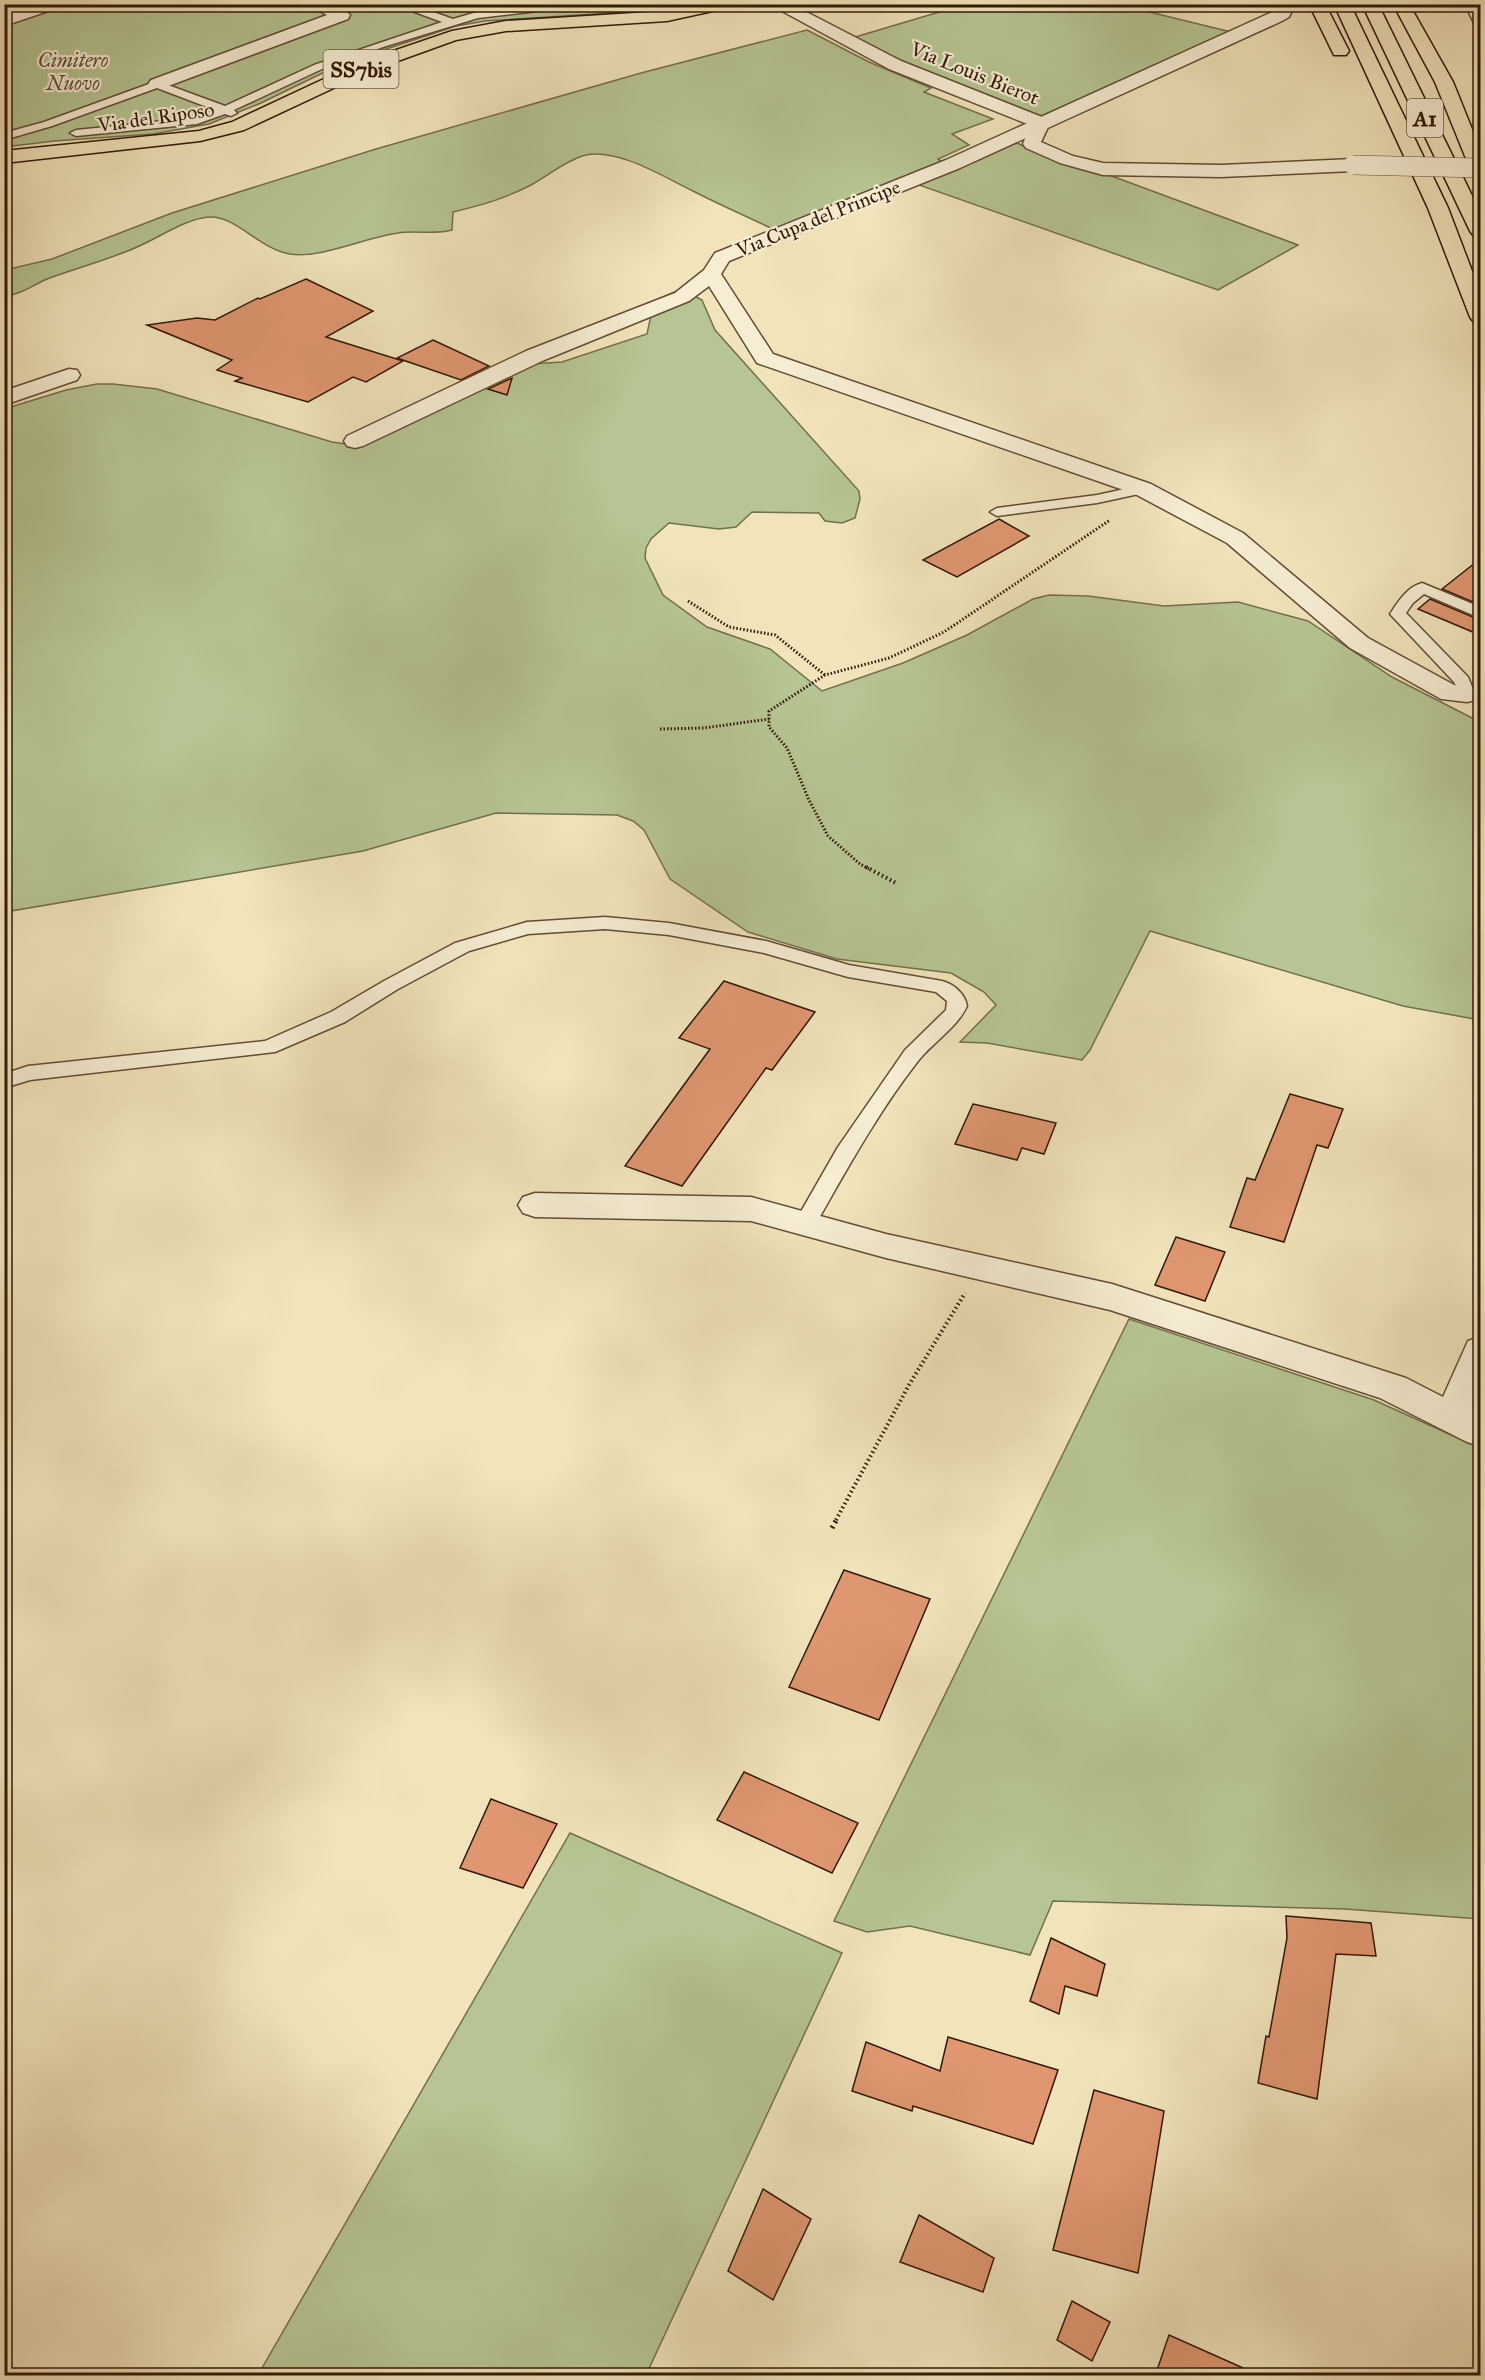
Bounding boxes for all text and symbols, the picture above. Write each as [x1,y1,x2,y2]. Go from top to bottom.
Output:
street label: Via Louis Bierot [906,36,1043,110]
park label: Cimitero Nuovo [38,48,109,95]
road number: SS7bis [324,50,398,88]
street label: Via del Riposo [95,97,216,137]
road number: A1 [1407,99,1443,137]
street label: Via Cupa del Principe [732,174,903,262]

